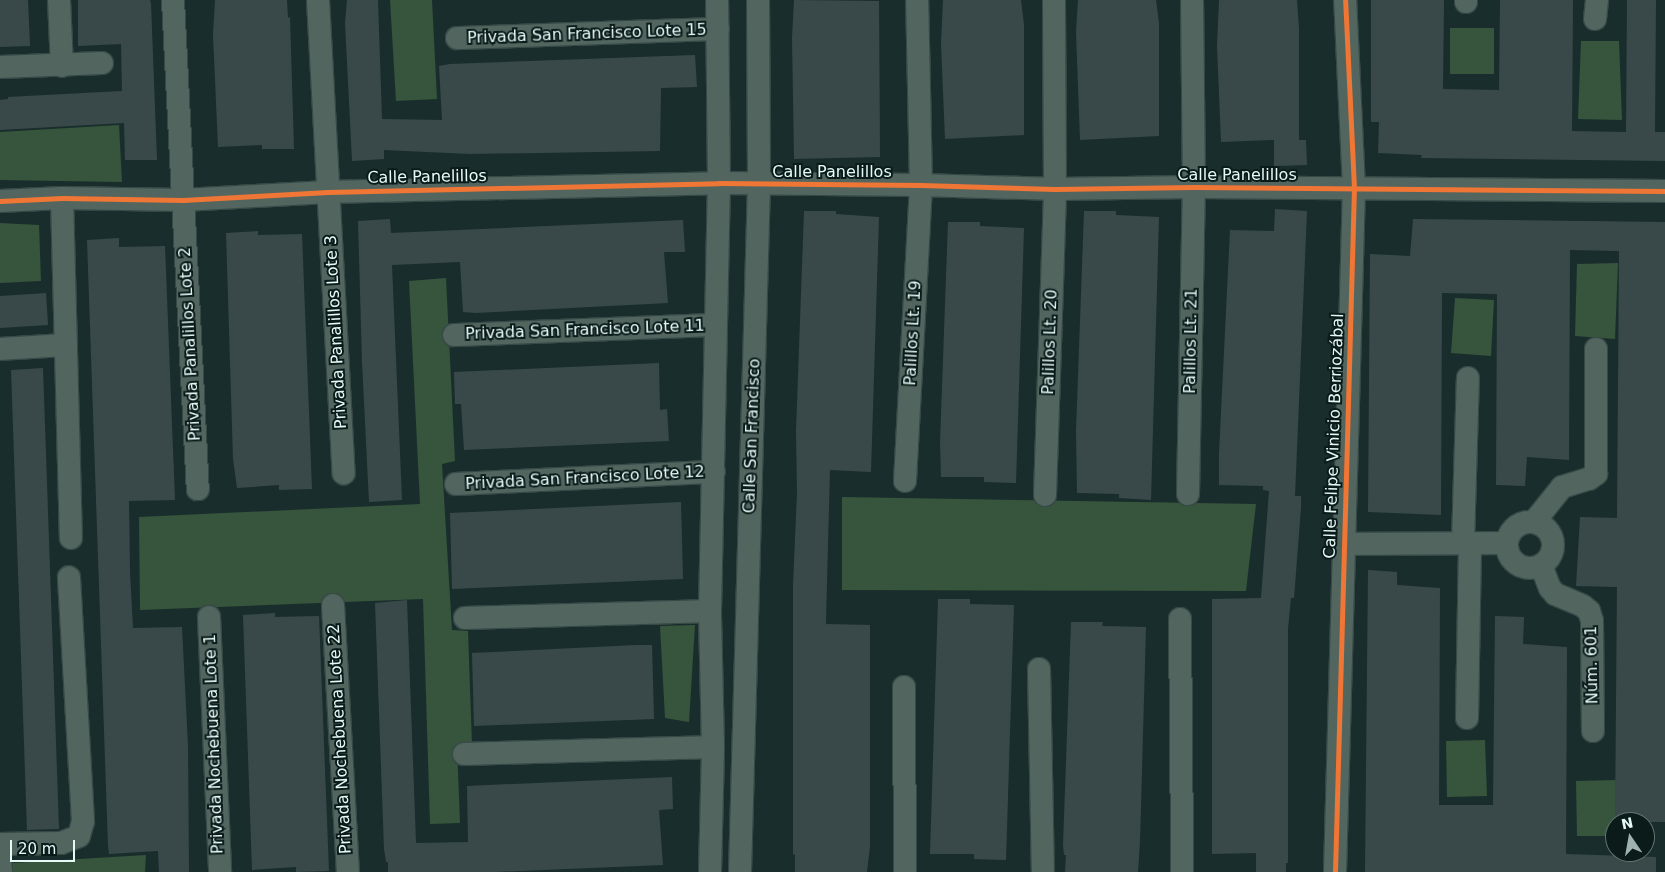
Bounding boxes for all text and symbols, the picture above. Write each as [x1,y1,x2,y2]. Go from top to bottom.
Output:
street label: Privada San Francisco Lote 15 [467,20,707,48]
street label: Calle Panelillos [772,162,892,182]
street label: Calle Panelillos [1177,165,1297,185]
street label: Calle Panelillos [367,166,487,188]
street label: Privada Panalillos Lote 3 [321,235,351,429]
street label: Privada Panalillos Lote 2 [175,247,205,441]
street label: Palillos Lt. 19 [901,280,925,386]
street label: Palillos Lt. 21 [1180,288,1202,394]
street label: Palillos Lt. 20 [1039,289,1061,395]
street label: Calle Felipe Vinicio Berriozábal [1320,313,1348,559]
street label: Privada San Francisco Lote 11 [465,316,705,344]
street label: Calle San Francisco [740,358,764,514]
street label: Privada San Francisco Lote 12 [465,462,705,494]
street label: Privada Nochebuena Lote 22 [324,623,356,855]
street label: Núm. 601 [1582,626,1602,704]
street label: Privada Nochebuena Lote 1 [201,634,227,854]
north arrow [1605,812,1655,862]
text: N [1620,814,1634,832]
scale bar [12,830,78,862]
text: 20 m [18,840,56,858]

